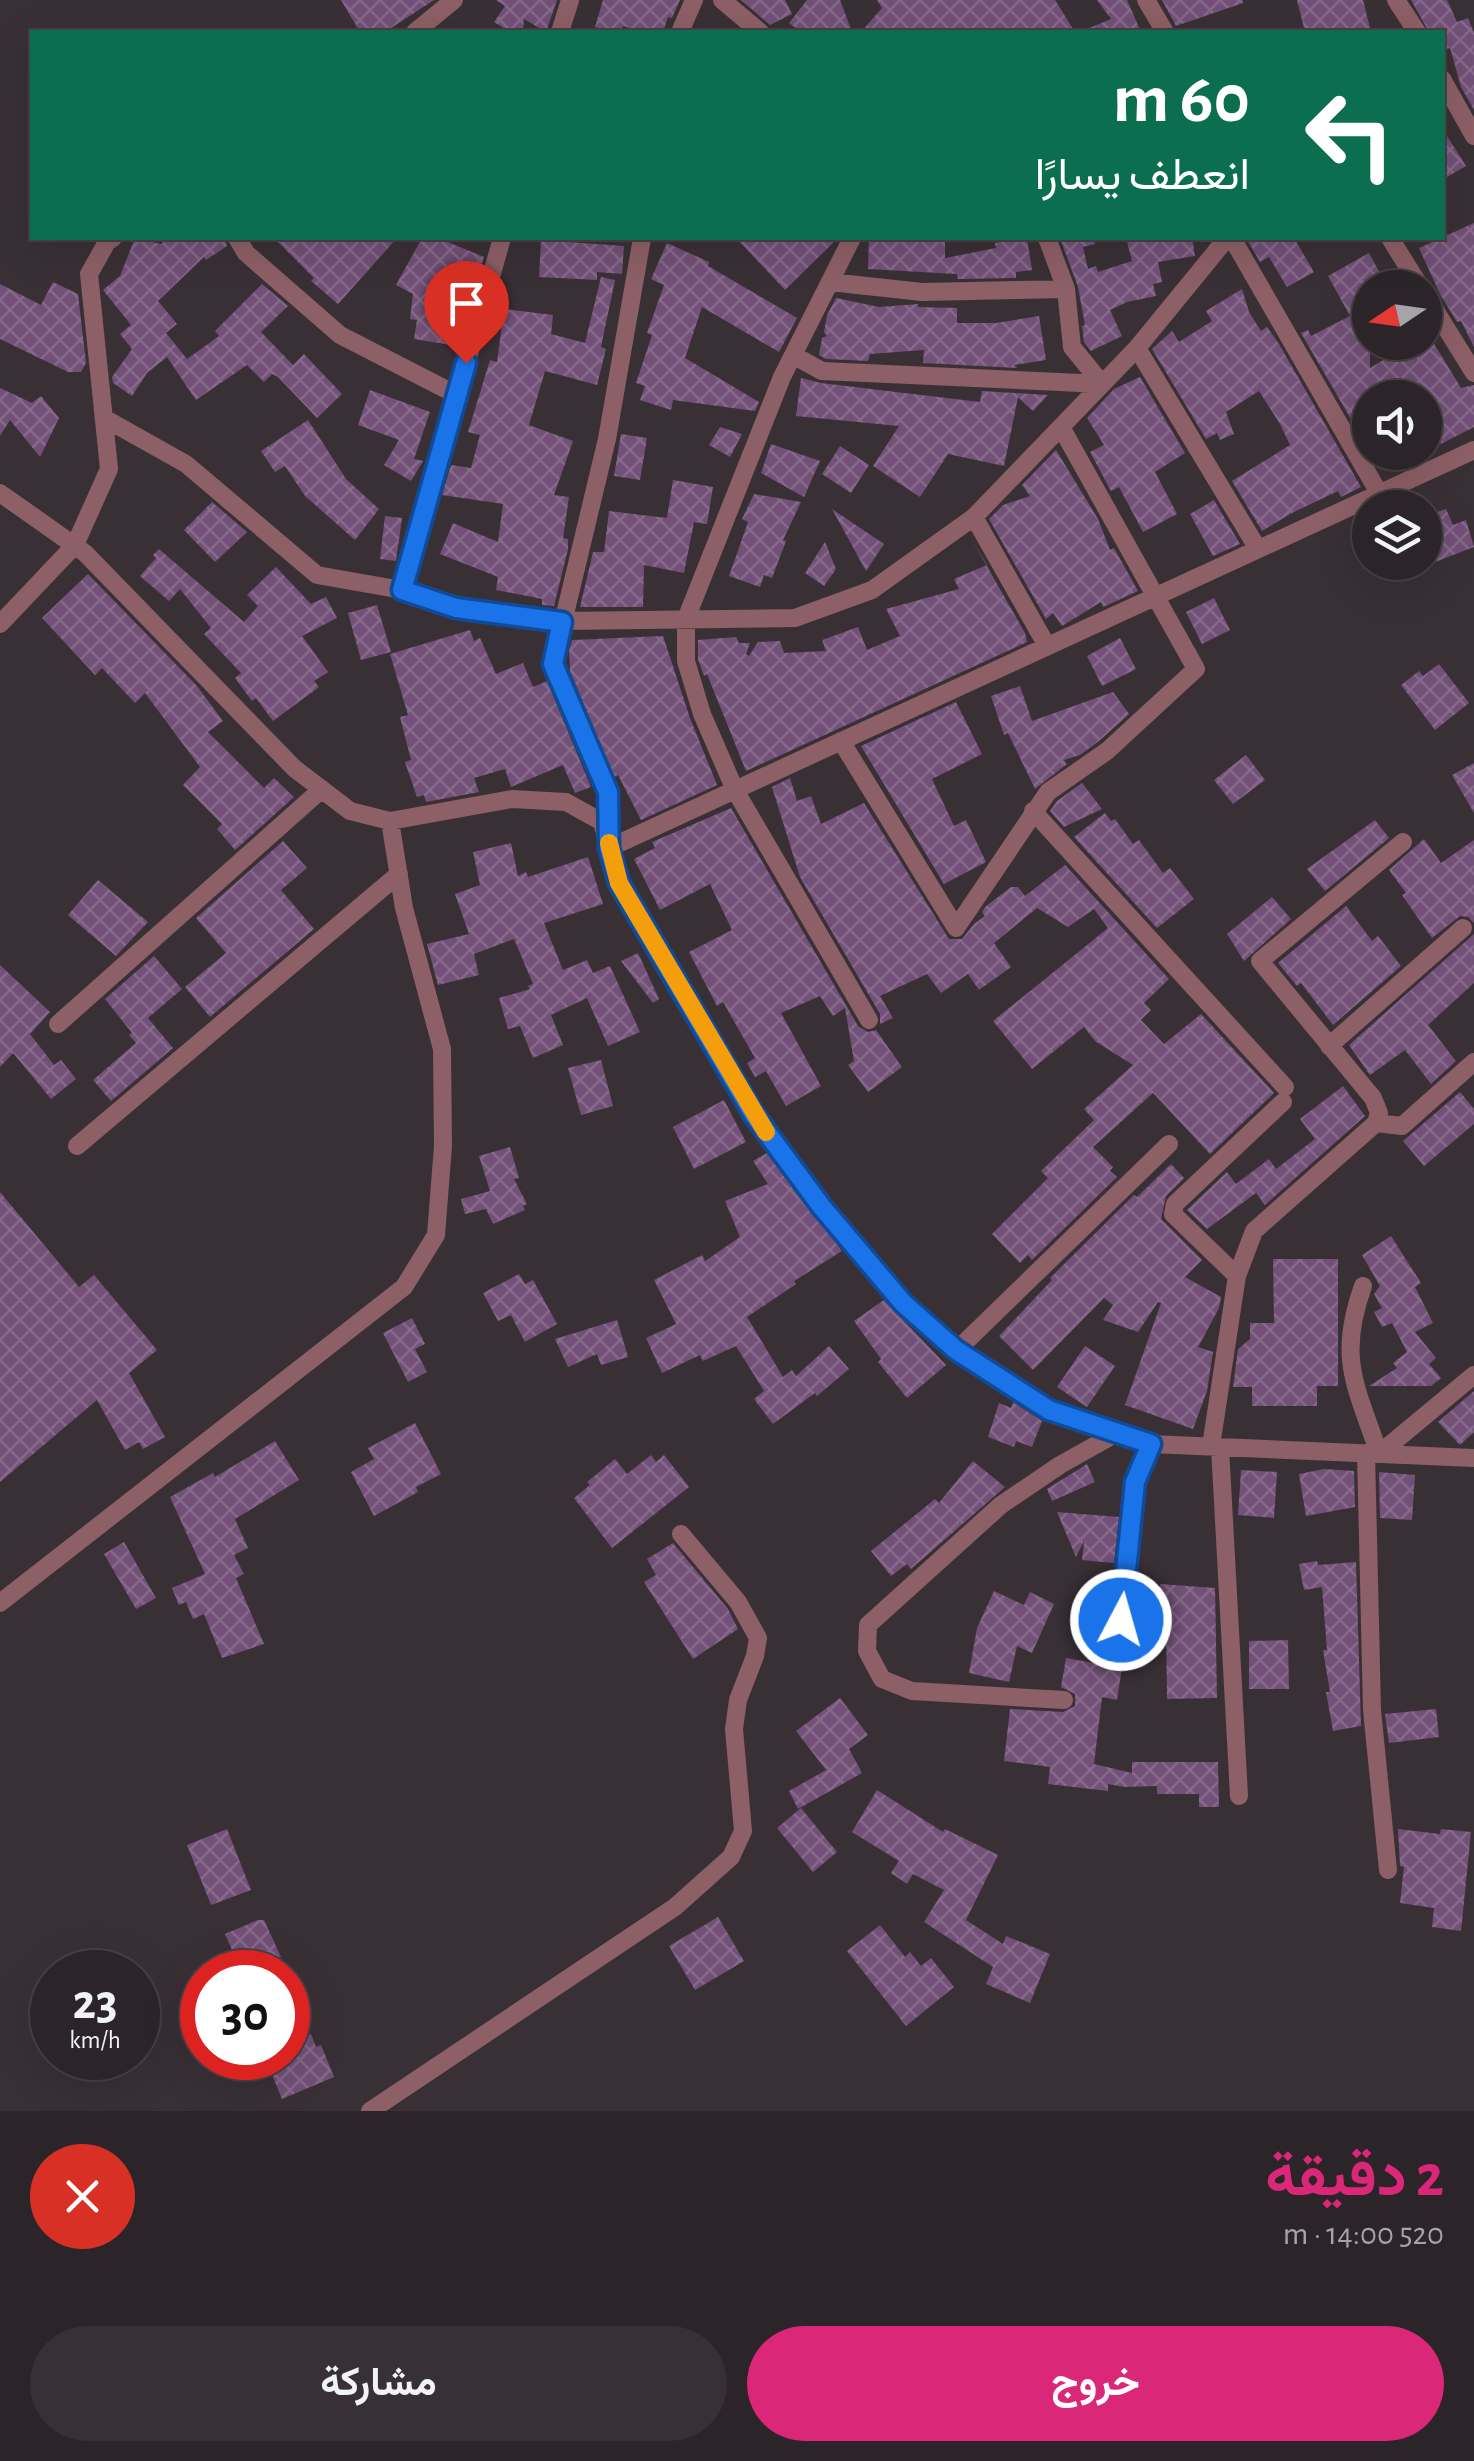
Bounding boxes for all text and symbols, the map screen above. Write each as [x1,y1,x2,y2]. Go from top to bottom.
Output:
text: 60 m [1113,65,1250,135]
icon: left [1285,70,1415,200]
text: انعطف يسارًا [1035,153,1250,198]
pin [424,261,509,364]
north arrow [1352,270,1442,360]
map controls [1352,270,1442,580]
icon: arrive [439,276,494,331]
button: sound [1352,380,1442,470]
button: layers [1352,490,1442,580]
position arrow [1069,1568,1173,1672]
speed limit sign: 30 [180,1950,310,2080]
text: 23 [72,1978,118,2028]
text: km/h [69,2028,121,2053]
button: close [30,2144,135,2249]
text: 2 دقيقة [1265,2147,1444,2207]
text: 520 m · 14:00 [1283,2218,1444,2250]
button: مشاركة [30,2326,727,2441]
button: خروج [747,2326,1444,2441]

